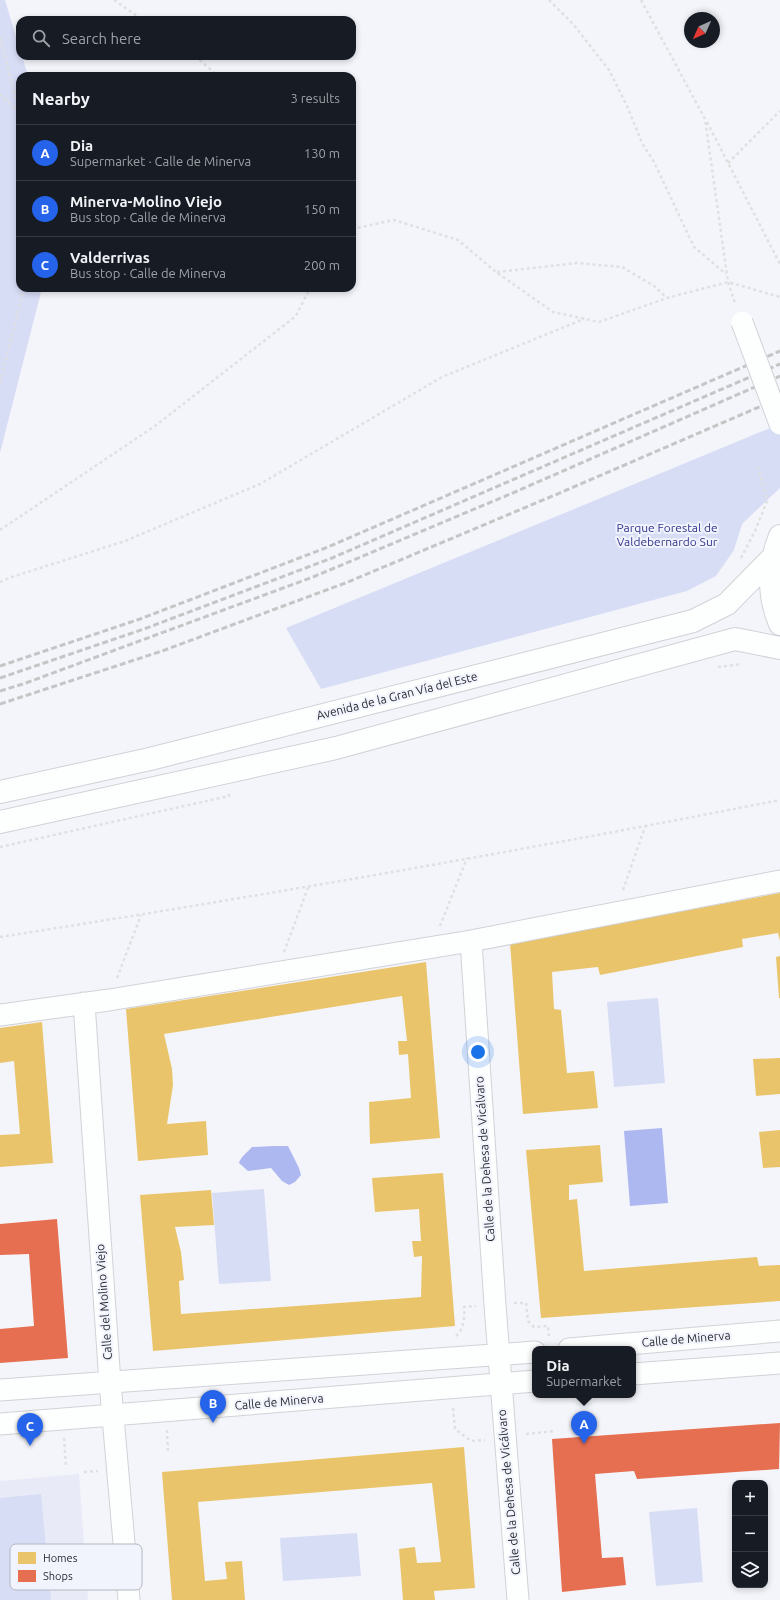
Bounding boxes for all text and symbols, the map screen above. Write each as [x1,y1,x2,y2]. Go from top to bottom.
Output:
north arrow [684,12,720,48]
search box [16,16,356,60]
icon: search [30,27,52,49]
text: Search here [62,30,141,47]
text: Nearby [32,89,90,108]
text: 3 results [290,91,340,105]
text: Dia [70,137,93,154]
text: A [40,146,50,160]
text: 130 m [304,146,340,160]
text: Supermarket · Calle de Minerva [70,154,251,168]
text: Minerva-Molino Viejo [70,193,222,210]
text: B [41,202,49,216]
text: 150 m [304,202,340,216]
text: Bus stop · Calle de Minerva [70,210,226,224]
text: Valderrivas [70,249,150,266]
text: C [41,258,49,272]
text: 200 m [304,258,340,272]
text: Bus stop · Calle de Minerva [70,266,226,280]
park label: Parque Forestal de Valdebernardo Sur [616,521,718,548]
street label: Avenida de la Gran Vía del Este [315,669,479,722]
your location [468,1042,488,1062]
street label: Calle de la Dehesa de Vicálvaro [472,1076,497,1242]
street label: Calle del Molino Viejo [93,1244,114,1361]
street label: Calle de Minerva [641,1328,731,1349]
popup [532,1346,636,1398]
text: Dia [546,1357,570,1374]
text: Supermarket [546,1374,622,1388]
pin: B [200,1390,226,1423]
street label: Calle de Minerva [234,1391,324,1412]
street label: Calle de la Dehesa de Vicálvaro [495,1409,522,1575]
pin: A [571,1411,597,1444]
pin: C [17,1413,43,1446]
map controls [732,1480,768,1588]
button: + [732,1480,768,1516]
button: − [732,1516,768,1552]
legend [10,1544,142,1590]
text: Homes [43,1552,78,1564]
button: layers [732,1552,768,1588]
text: Shops [43,1570,73,1582]

